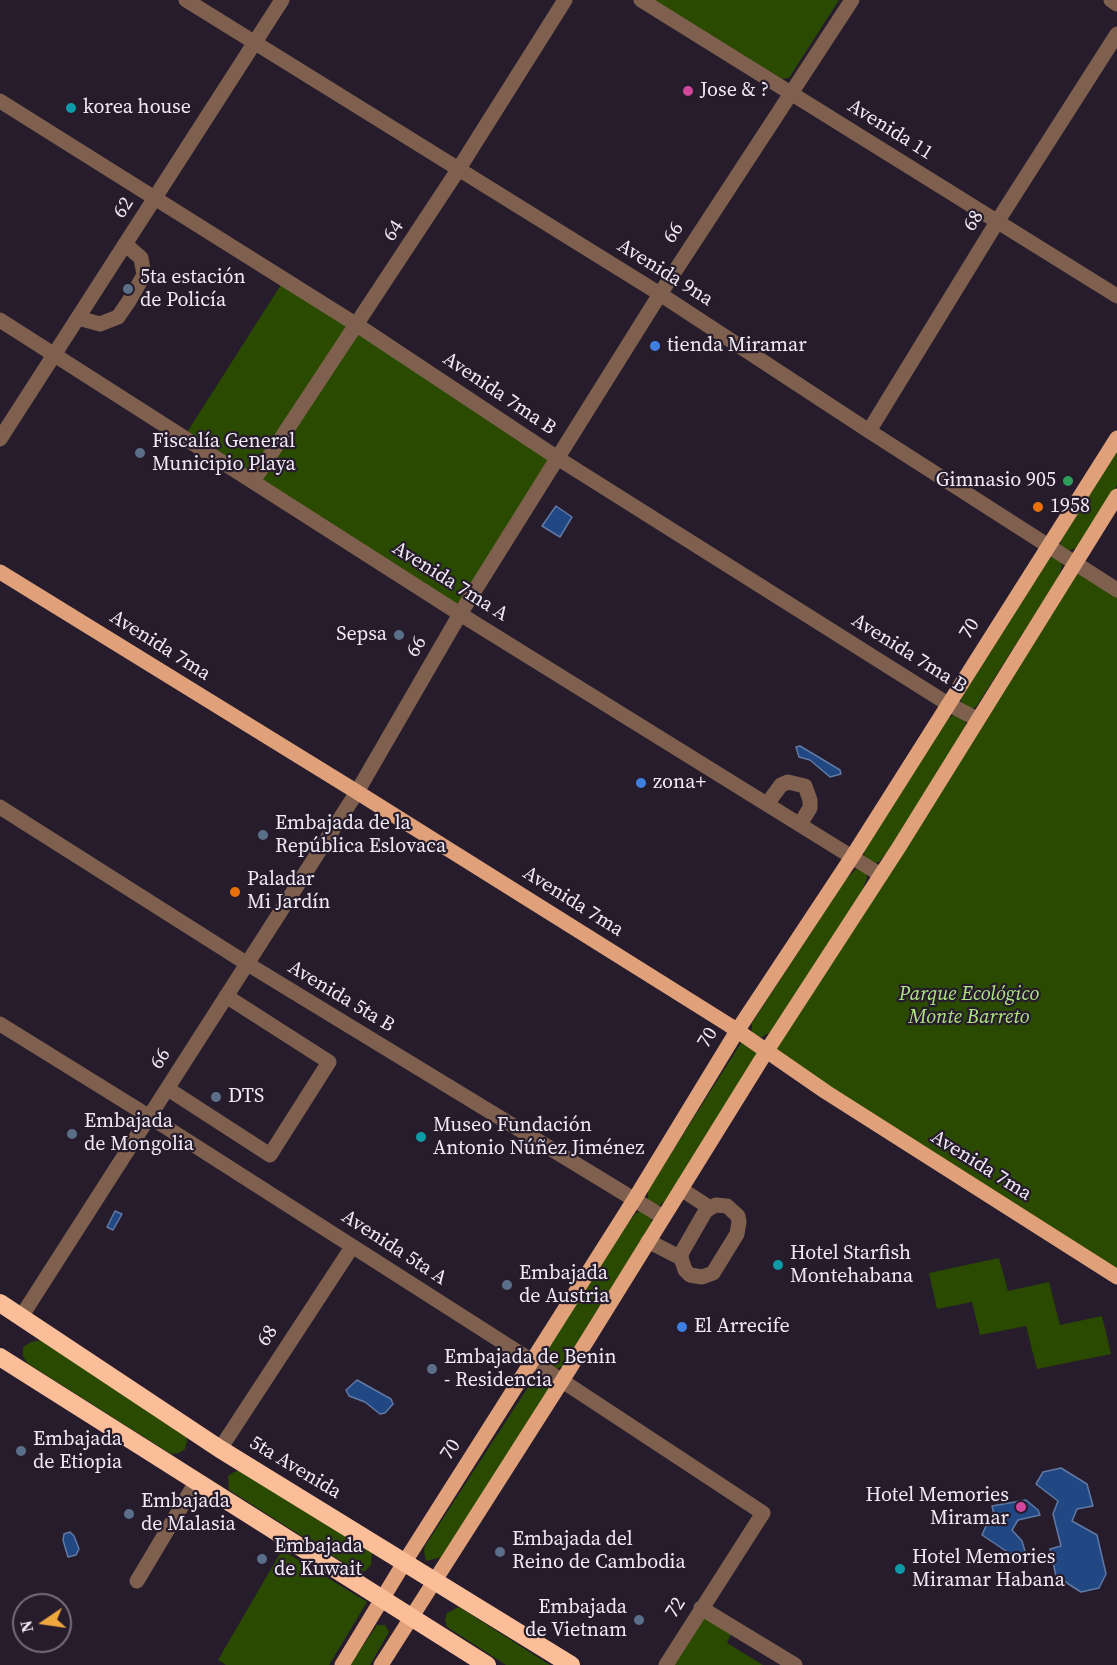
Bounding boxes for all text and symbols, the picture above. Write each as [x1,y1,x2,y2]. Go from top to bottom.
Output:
place label: Jose & ? [700,79,769,103]
marker: Jose & ? [681,84,695,98]
street label: Avenida 11 [843,94,937,166]
place label: korea house [83,96,191,120]
marker: korea house [64,101,78,115]
street label: 62 [108,193,140,223]
street label: 68 [959,206,989,236]
street label: 64 [378,216,410,246]
street label: 66 [658,218,690,248]
street label: Avenida 9na [613,234,717,312]
place label: 5ta estación de Policía [140,266,246,313]
marker: 5ta estación de Policía [121,282,135,296]
place label: tienda Miramar [667,334,807,358]
marker: tienda Miramar [648,339,662,353]
street label: Avenida 7ma B [438,347,560,441]
place label: Fiscalía General Municipio Playa [152,430,296,477]
marker: Fiscalía General Municipio Playa [133,446,147,460]
place label: Gimnasio 905 [936,469,1056,493]
marker: Gimnasio 905 [1061,474,1075,488]
place label: 1958 [1050,495,1090,519]
marker: 1958 [1031,500,1045,514]
street label: Avenida 7ma A [388,537,512,627]
street label: Avenida 7ma [105,606,215,686]
street label: Avenida 7ma B [847,609,971,699]
street label: 70 [955,614,985,644]
place label: Sepsa [336,623,387,647]
marker: Sepsa [392,628,406,642]
street label: 66 [402,632,432,662]
place label: zona+ [653,771,706,795]
marker: zona+ [634,776,648,790]
place label: Embajada de la República Eslovaca [275,812,446,859]
marker: Embajada de la República Eslovaca [256,828,270,842]
street label: Avenida 7ma [518,862,628,942]
place label: Paladar Mi Jardín [247,868,330,915]
marker: Paladar Mi Jardín [228,885,242,899]
street label: Avenida 5ta B [283,956,399,1038]
park label: Parque Ecológico Monte Barreto [899,983,1039,1030]
street label: 70 [693,1023,723,1053]
street label: 66 [146,1044,176,1074]
place label: DTS [228,1085,264,1109]
marker: DTS [209,1090,223,1104]
place label: Embajada de Mongolia [84,1110,194,1157]
place label: Museo Fundación Antonio Núñez Jiménez [433,1114,644,1161]
street label: Avenida 7ma [926,1126,1036,1206]
marker: Embajada de Mongolia [65,1127,79,1141]
marker: Museo Fundación Antonio Núñez Jiménez [414,1130,428,1144]
street label: Avenida 5ta A [337,1205,451,1291]
place label: Hotel Starfish Montehabana [790,1242,913,1289]
marker: Hotel Starfish Montehabana [771,1258,785,1272]
place label: Embajada de Austria [519,1262,609,1309]
marker: Embajada de Austria [500,1278,514,1292]
place label: El Arrecife [694,1315,790,1339]
marker: El Arrecife [675,1320,689,1334]
street label: 68 [252,1321,284,1351]
place label: Embajada de Benin - Residencia [444,1346,617,1393]
marker: Embajada de Benin - Residencia [425,1362,439,1376]
place label: Embajada de Etiopia [33,1428,122,1475]
street label: 5ta Avenida [245,1431,345,1505]
street label: 70 [435,1435,467,1465]
marker: Embajada de Etiopia [14,1444,28,1458]
place label: Hotel Memories Miramar [866,1484,1009,1531]
place label: Embajada de Malasia [141,1490,236,1537]
marker: Hotel Memories Miramar [1014,1500,1028,1514]
marker: Embajada de Malasia [122,1507,136,1521]
place label: Embajada del Reino de Cambodia [512,1528,686,1575]
place label: Embajada de Kuwait [274,1535,363,1582]
marker: Embajada del Reino de Cambodia [493,1545,507,1559]
place label: Hotel Memories Miramar Habana [912,1546,1065,1593]
marker: Embajada de Kuwait [255,1552,269,1566]
marker: Hotel Memories Miramar Habana [893,1562,907,1576]
north arrow [12,1593,72,1653]
street label: 72 [661,1593,691,1623]
place label: Embajada de Vietnam [525,1596,627,1643]
marker: Embajada de Vietnam [632,1613,646,1627]
text: N [14,1618,38,1635]

